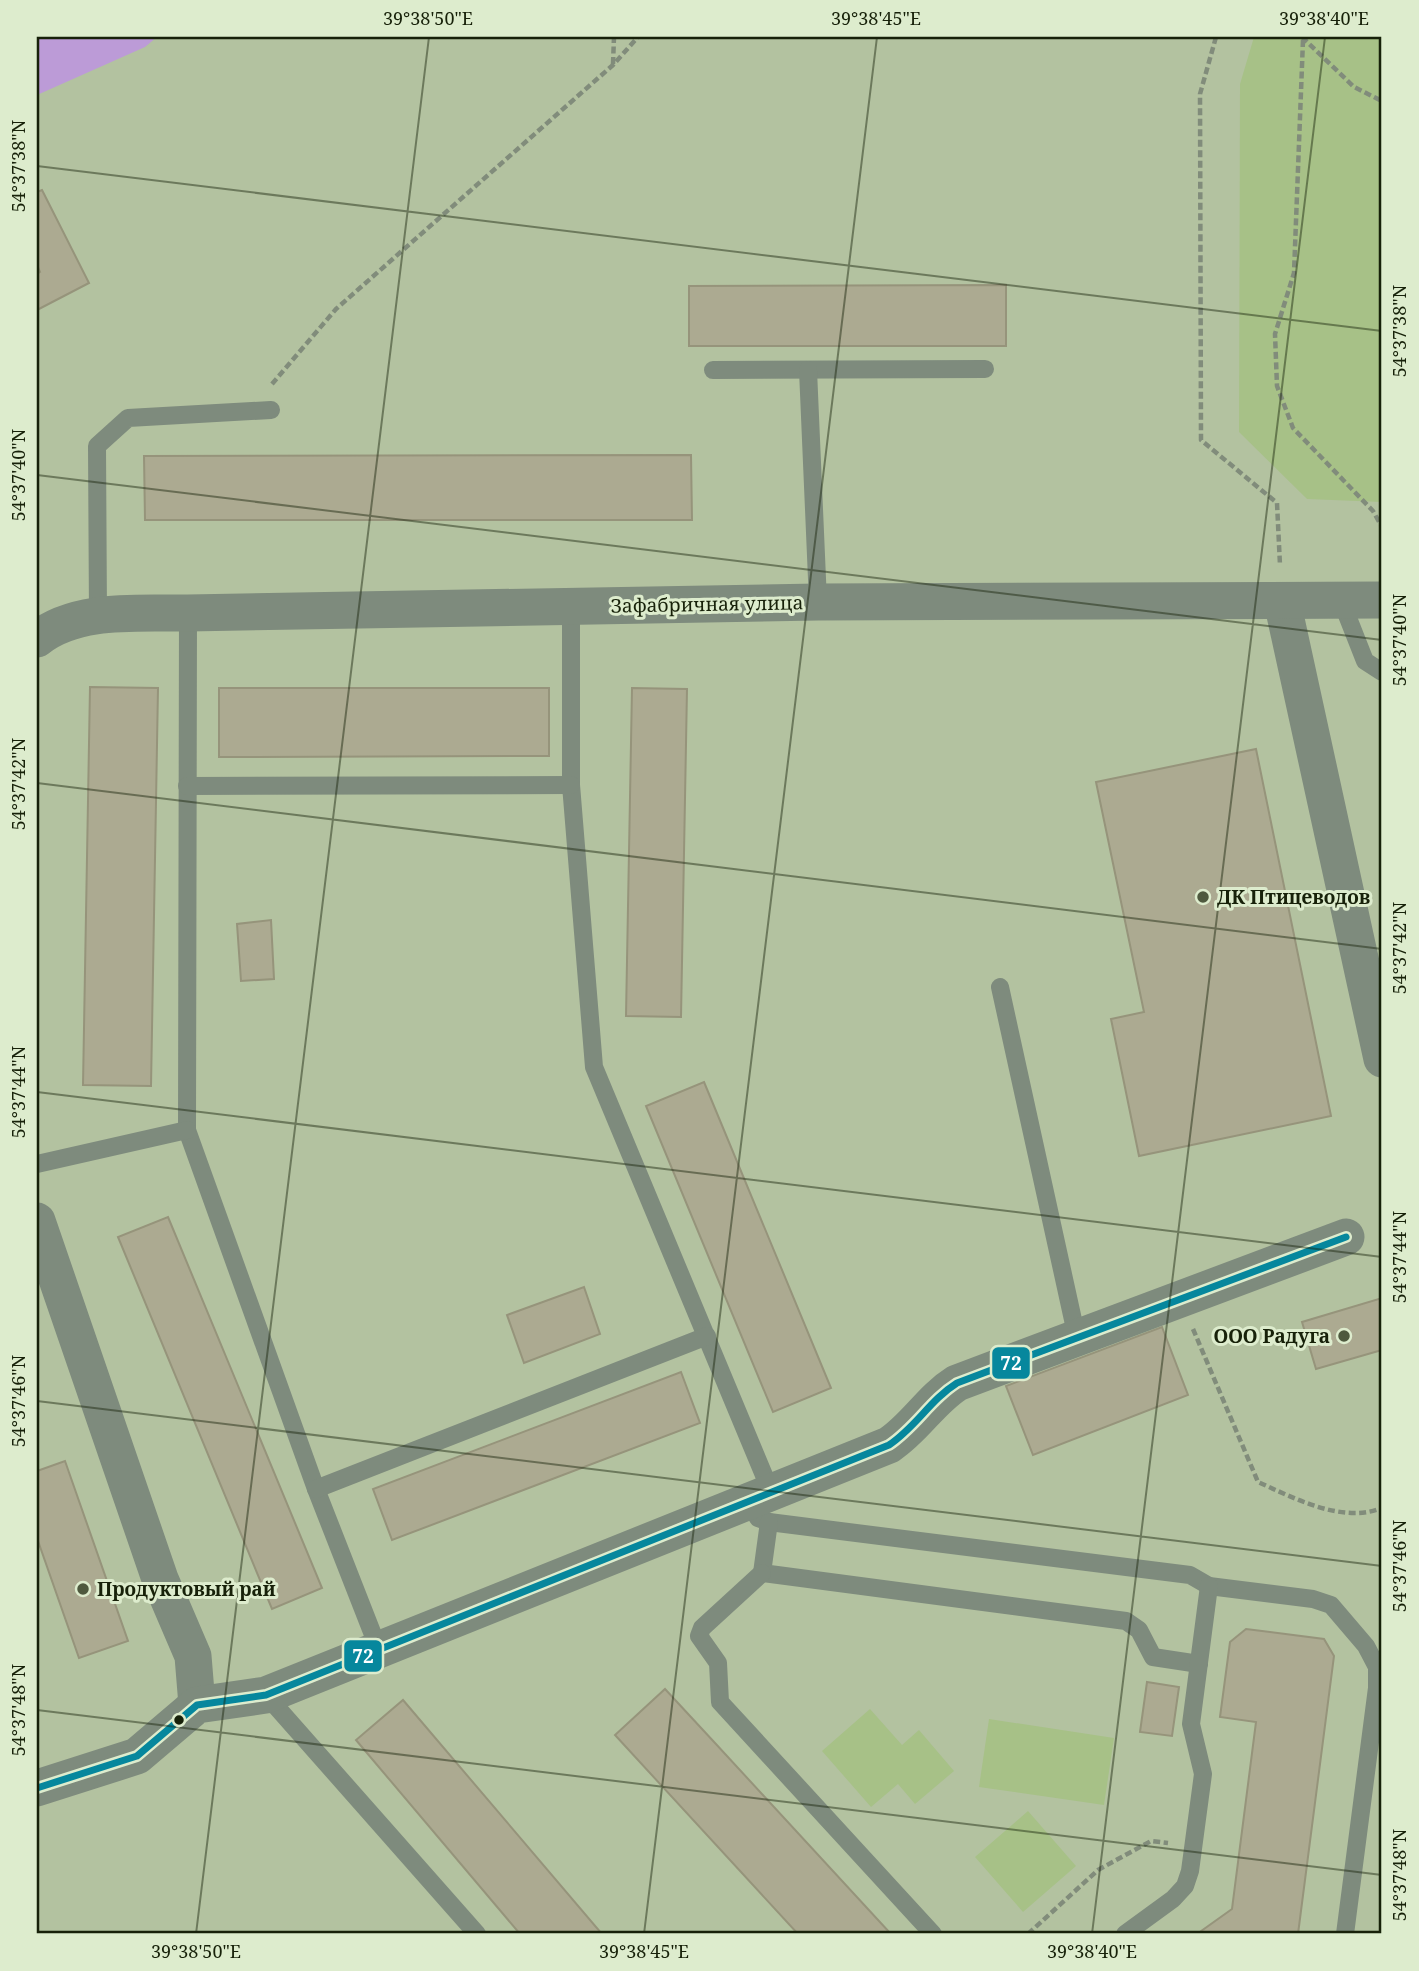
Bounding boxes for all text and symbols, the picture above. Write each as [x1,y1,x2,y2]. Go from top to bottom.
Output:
text: 39°38'50"E [383,6,473,30]
text: 39°38'45"E [831,6,921,30]
text: 39°38'40"E [1279,6,1369,30]
text: 54°37'38"N [6,119,30,212]
text: 54°37'38"N [1387,284,1411,377]
text: 54°37'40"N [6,428,30,521]
street label: Зафабричная улица [610,589,804,619]
text: 54°37'40"N [1387,593,1411,686]
text: 54°37'42"N [6,737,30,830]
place label: ДК Птицеводов [1217,884,1370,910]
marker: ДК Птицеводов [1195,889,1211,905]
text: 54°37'42"N [1387,901,1411,994]
text: 54°37'44"N [6,1045,30,1138]
text: 54°37'44"N [1387,1210,1411,1303]
place label: ООО Радуга [1213,1323,1330,1349]
marker: ООО Радуга [1336,1328,1352,1344]
line badge: 72 [991,1346,1031,1380]
text: 72 [1000,1350,1022,1376]
text: 54°37'46"N [6,1354,30,1447]
text: 54°37'46"N [1387,1519,1411,1612]
place label: Продуктовый рай [97,1576,276,1602]
marker: Продуктовый рай [75,1581,91,1597]
line badge: 72 [343,1639,383,1673]
text: 72 [352,1643,374,1669]
text: 54°37'48"N [6,1663,30,1756]
unlabelled marker [172,1713,186,1727]
text: 54°37'48"N [1387,1828,1411,1921]
text: 39°38'50"E [151,1939,241,1963]
text: 39°38'45"E [599,1939,689,1963]
text: 39°38'40"E [1047,1939,1137,1963]

